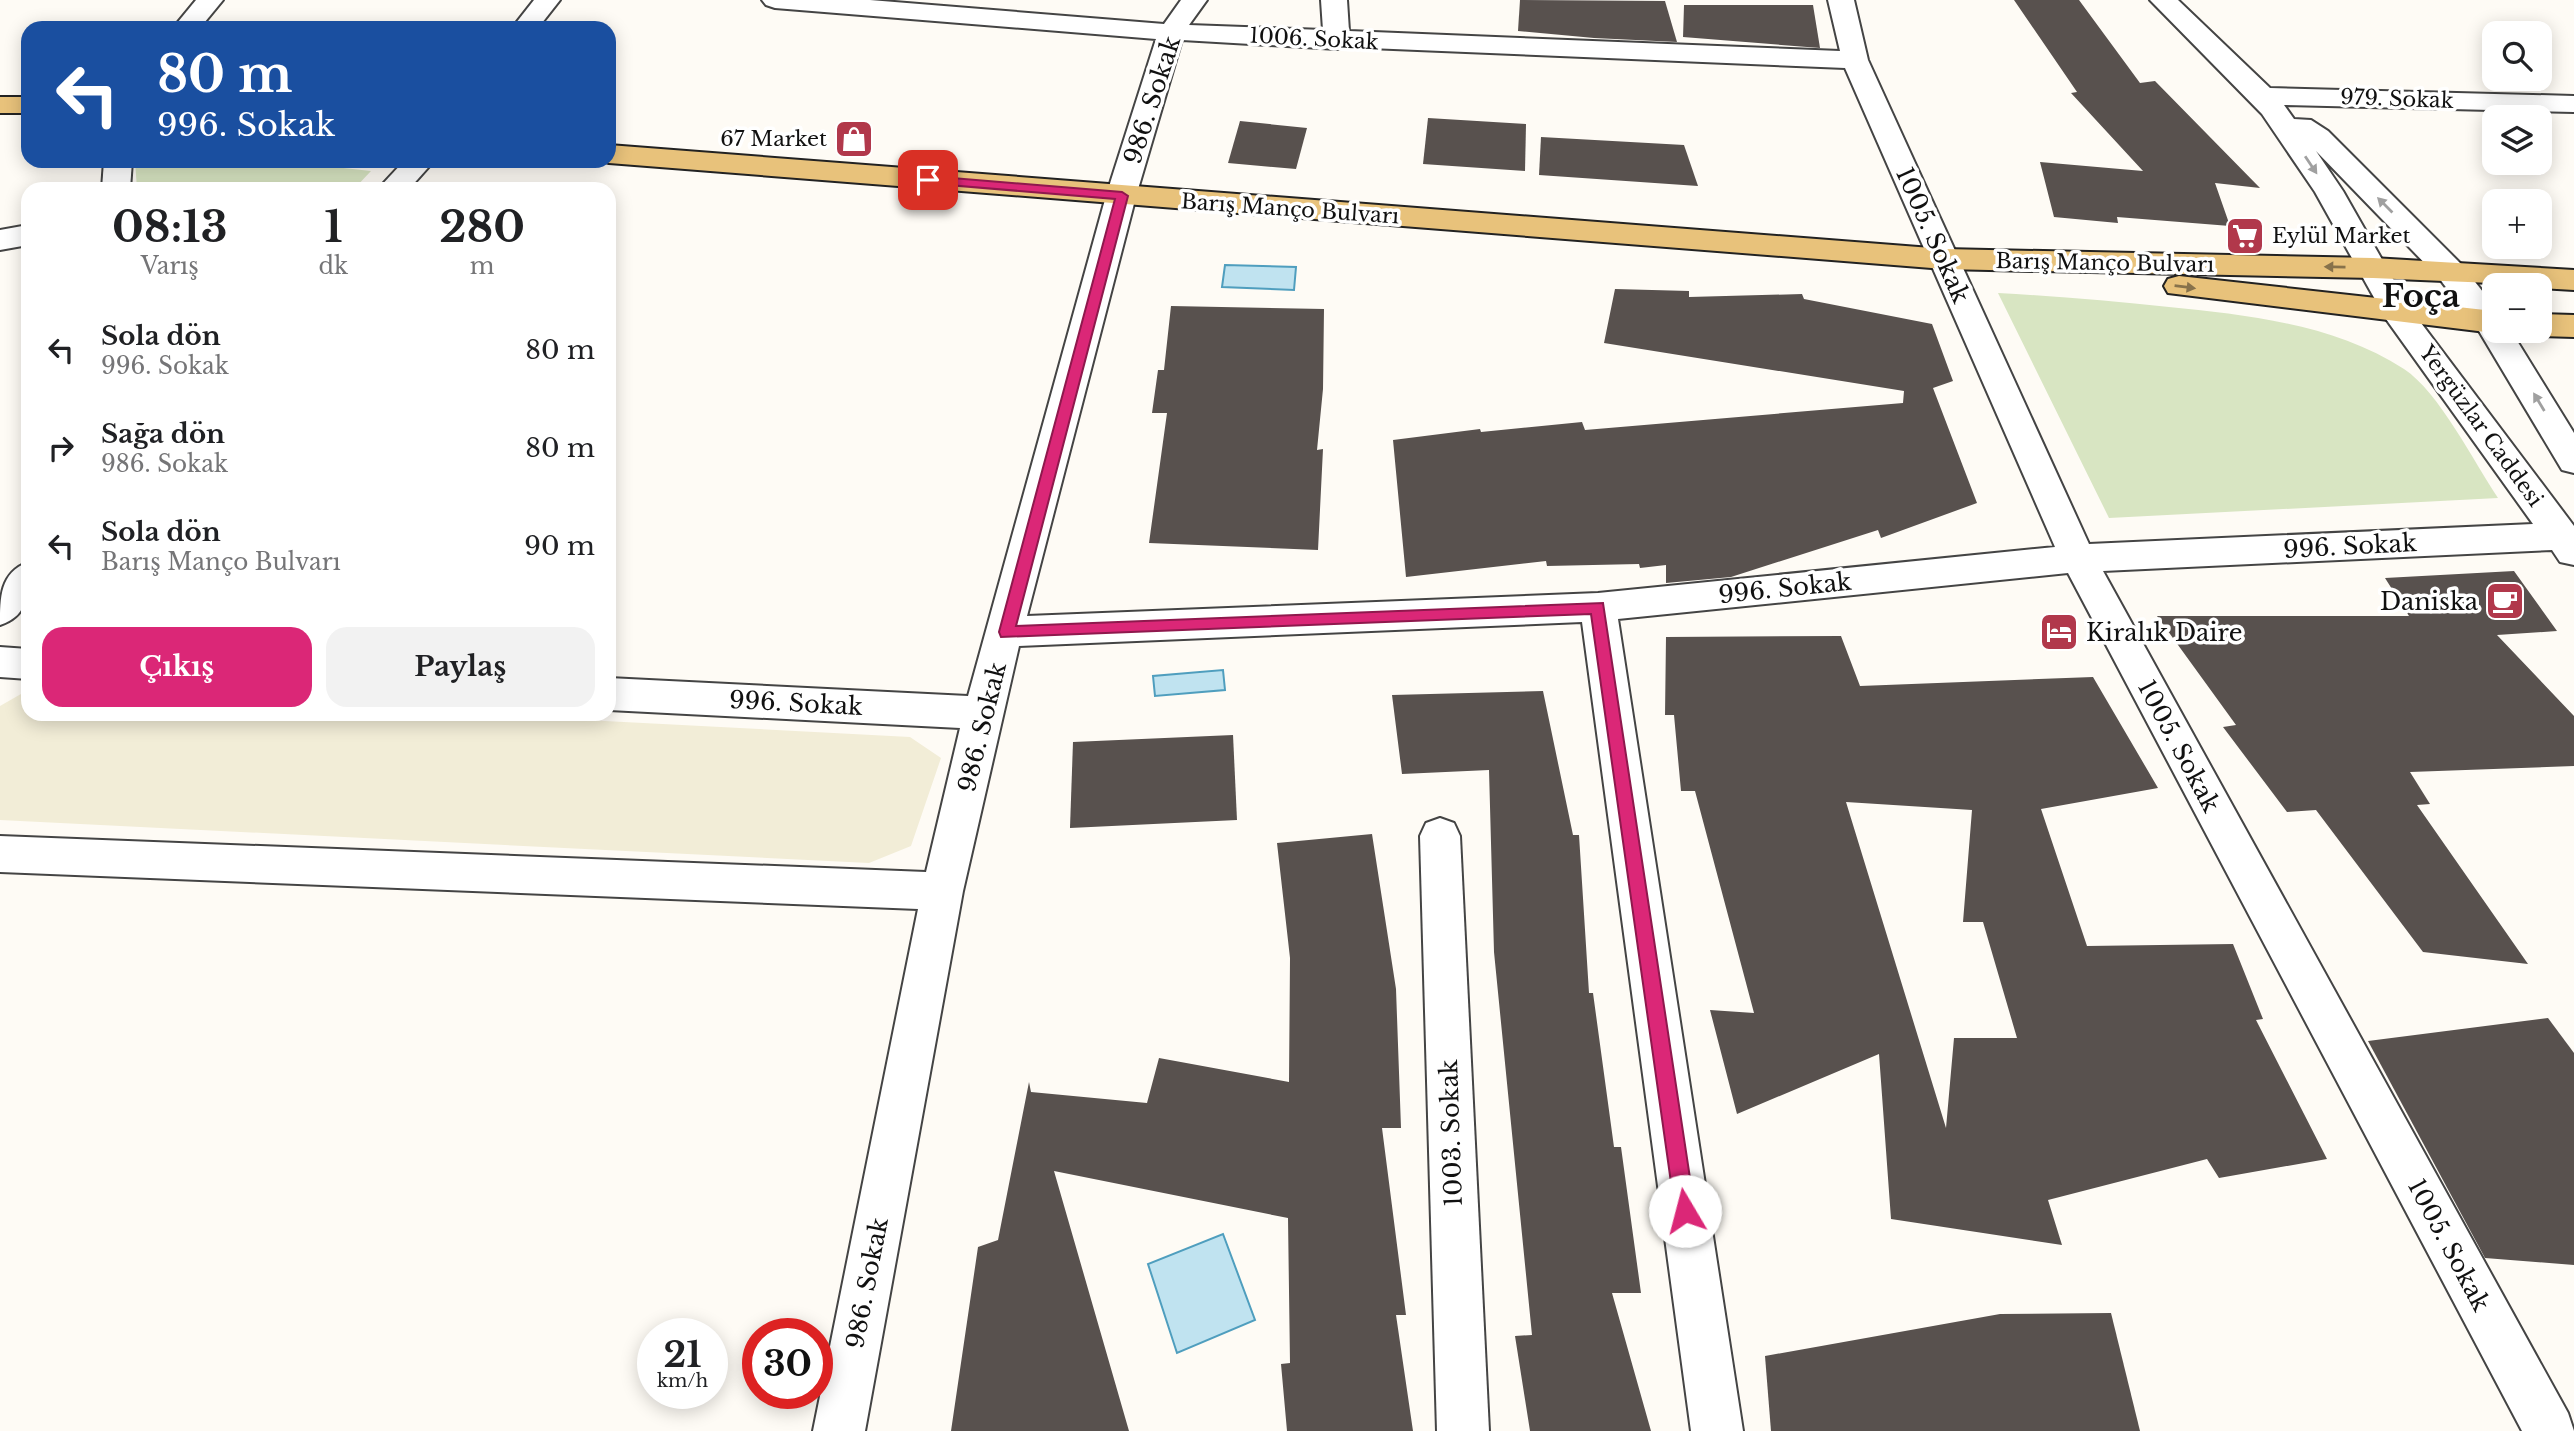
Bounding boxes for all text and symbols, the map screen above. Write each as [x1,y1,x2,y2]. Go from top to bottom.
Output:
map controls [2482,21,2552,343]
button: search [2482,21,2552,91]
street label: 1006. Sokak [1249,23,1379,55]
street label: 986. Sokak [1118,32,1186,168]
text: 80 m [157,44,292,105]
icon: left [42,49,133,140]
street label: 979. Sokak [2340,84,2454,114]
text: 996. Sokak [157,105,335,145]
button: layers [2482,105,2552,175]
shop icon: 67 Market [833,118,875,160]
place label: 67 Market [720,126,827,152]
pin [898,150,958,210]
one-way arrow [2304,156,2318,174]
icon: arrive [909,161,947,199]
street label: 1005. Sokak [1890,163,1976,308]
street label: Barış Manço Bulvarı [1180,188,1400,230]
button: + [2482,189,2552,259]
one-way arrow [2377,197,2394,213]
text: 08:13 [112,201,227,253]
text: 1 [324,201,342,253]
text: 280 [439,201,525,253]
supermarket icon: Eylül Market [2224,215,2266,257]
place label: Eylül Market [2272,223,2411,249]
street label: Barış Manço Bulvarı [1995,248,2215,278]
text: Varış [141,252,199,280]
text: dk [318,252,348,280]
text: m [470,252,494,280]
one-way arrow [2323,261,2345,273]
button: − [2482,273,2552,343]
district label: Foça [2382,276,2460,316]
one-way arrow [2174,281,2196,292]
text: Sola dön [101,320,221,352]
icon: left [42,331,80,369]
text: 80 m [525,334,595,366]
street label: Yergüzlar Caddesi [2413,339,2548,512]
text: 996. Sokak [101,352,229,380]
one-way arrow [2532,393,2545,412]
text: Sağa dön [101,418,225,450]
icon: right [42,429,80,467]
text: 80 m [525,432,595,464]
text: 986. Sokak [101,450,228,478]
text: Sola dön [101,516,221,548]
icon: left [42,527,80,565]
street label: 996. Sokak [2283,528,2418,564]
text: 90 m [524,530,595,562]
text: Barış Manço Bulvarı [101,548,341,576]
street label: 996. Sokak [1717,567,1853,609]
cafe icon: Daniska [2484,580,2526,622]
place label: Daniska [2380,587,2479,616]
hotel icon: Kiralık Daire [2038,611,2080,653]
place label: Kiralık Daire [2086,618,2242,647]
button: Çıkış [42,627,312,707]
button: Paylaş [326,627,595,707]
street label: 986. Sokak [952,659,1012,795]
street label: 1005. Sokak [2132,675,2226,817]
street label: 996. Sokak [729,685,864,721]
street label: 1003. Sokak [1434,1059,1468,1207]
position arrow [1648,1174,1722,1248]
street label: 1005. Sokak [2402,1174,2496,1316]
street label: 986. Sokak [840,1215,894,1351]
speed limit sign: 30 [742,1318,833,1409]
text: 21 [663,1333,702,1376]
text: km/h [657,1370,708,1392]

